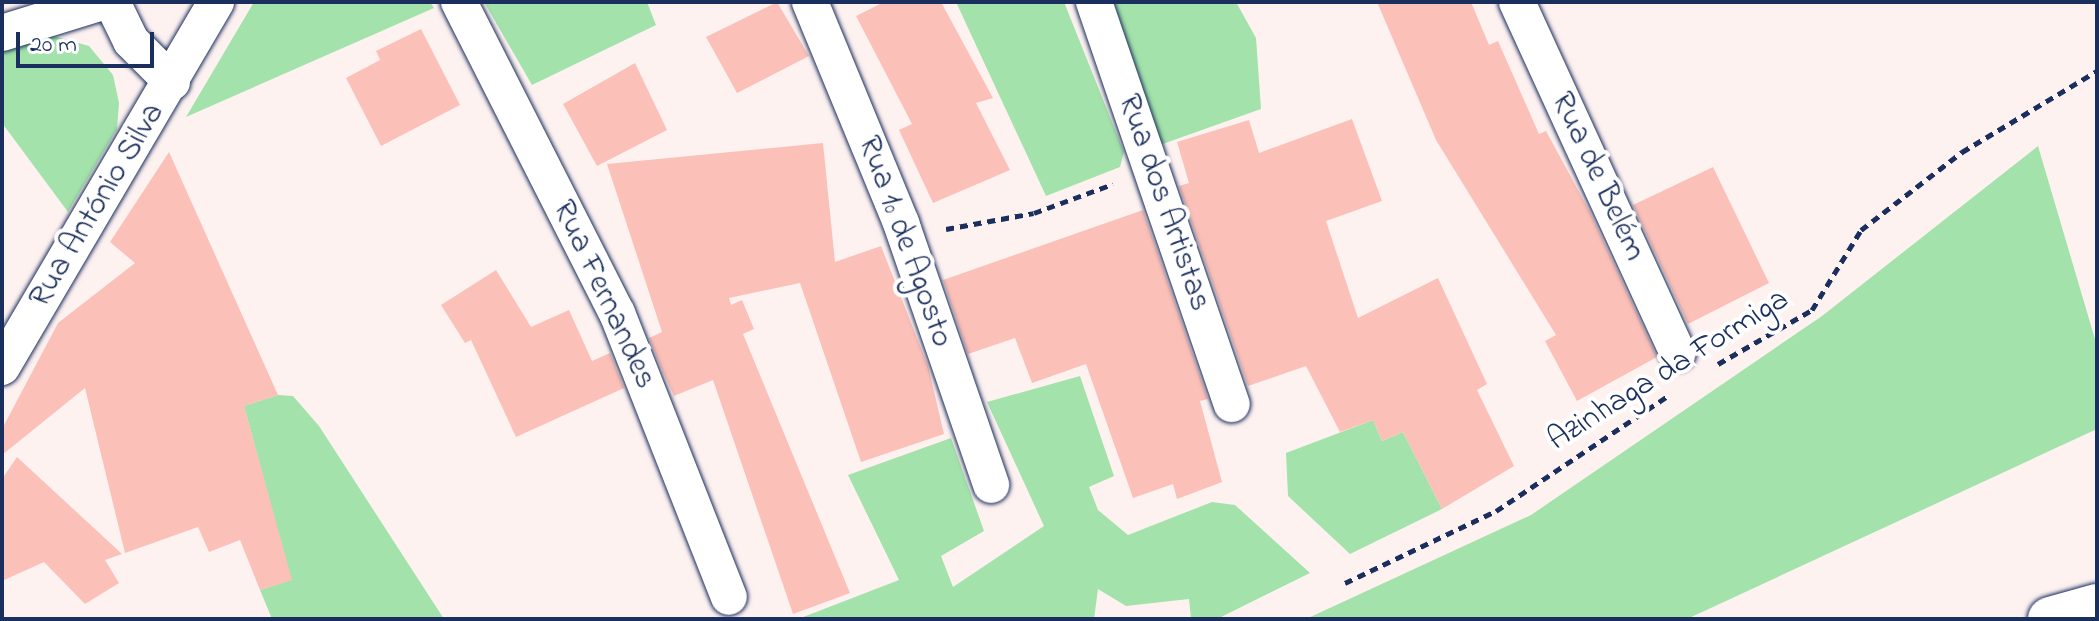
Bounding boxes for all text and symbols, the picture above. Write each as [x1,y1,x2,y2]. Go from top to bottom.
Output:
scale bar [20,16,158,66]
text: 20 m [30,28,77,63]
street label: Rua de Belém [1541,86,1653,268]
street label: Rua dos Artistas [1108,90,1218,316]
street label: Rua António Silva [22,97,174,315]
street label: Rua 1º de Agosto [848,131,960,353]
street label: Rua Fernandes [543,195,663,395]
street label: Azinhaga da Formiga [1541,281,1797,461]

